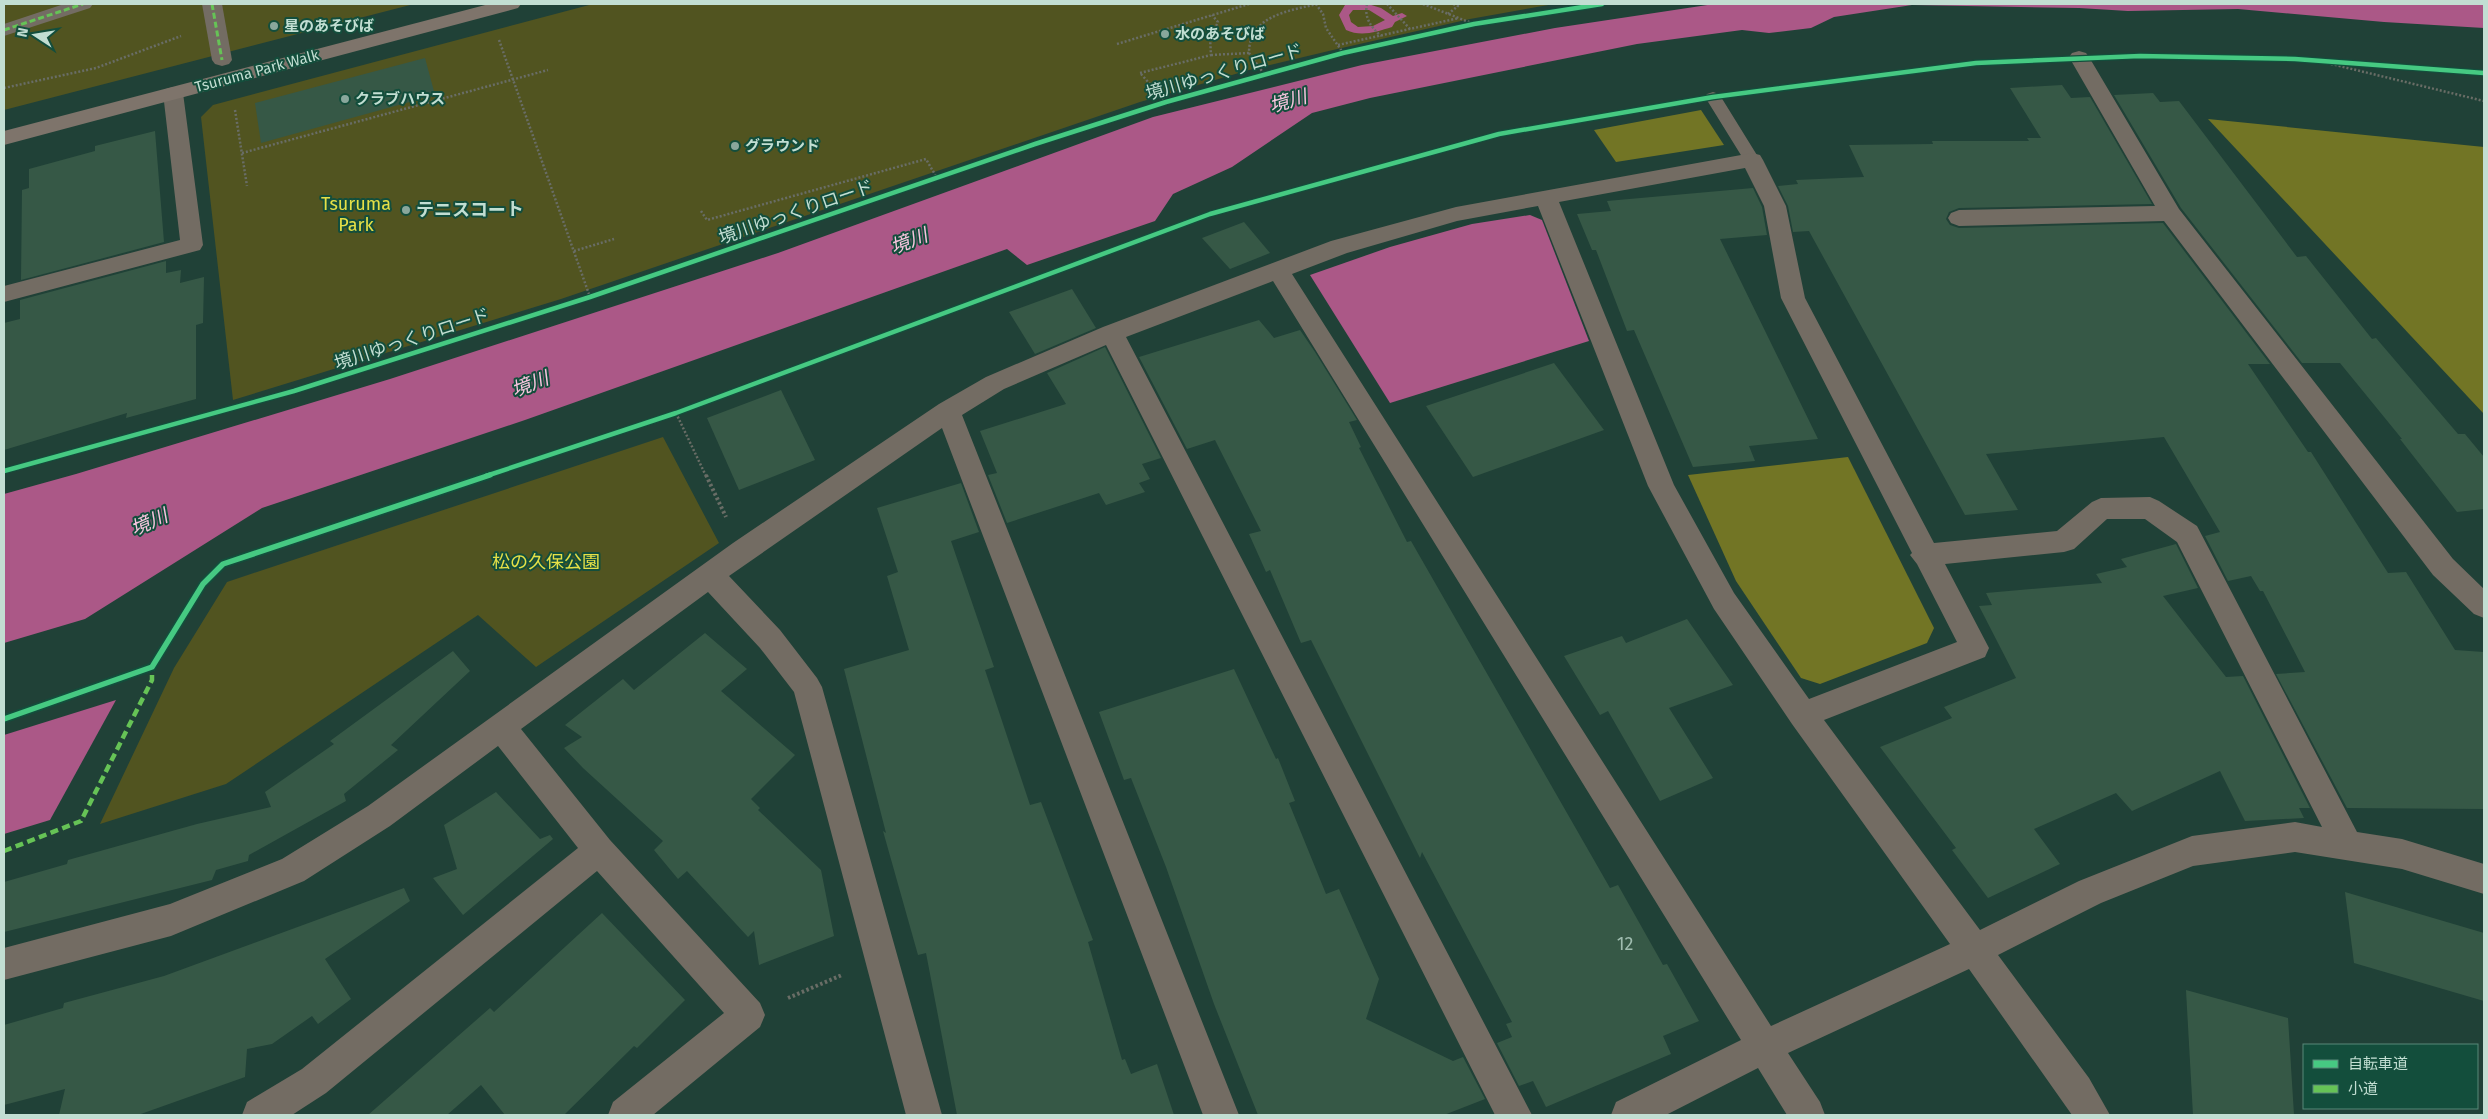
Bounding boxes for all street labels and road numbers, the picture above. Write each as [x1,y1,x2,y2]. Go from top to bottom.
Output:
street label: 境川ゆっくりロード [1143,39,1305,105]
street label: Tsuruma Park Walk [193,46,321,96]
street label: 境川ゆっくりロード [716,175,876,249]
street label: 境川ゆっくりロード [332,304,492,374]

